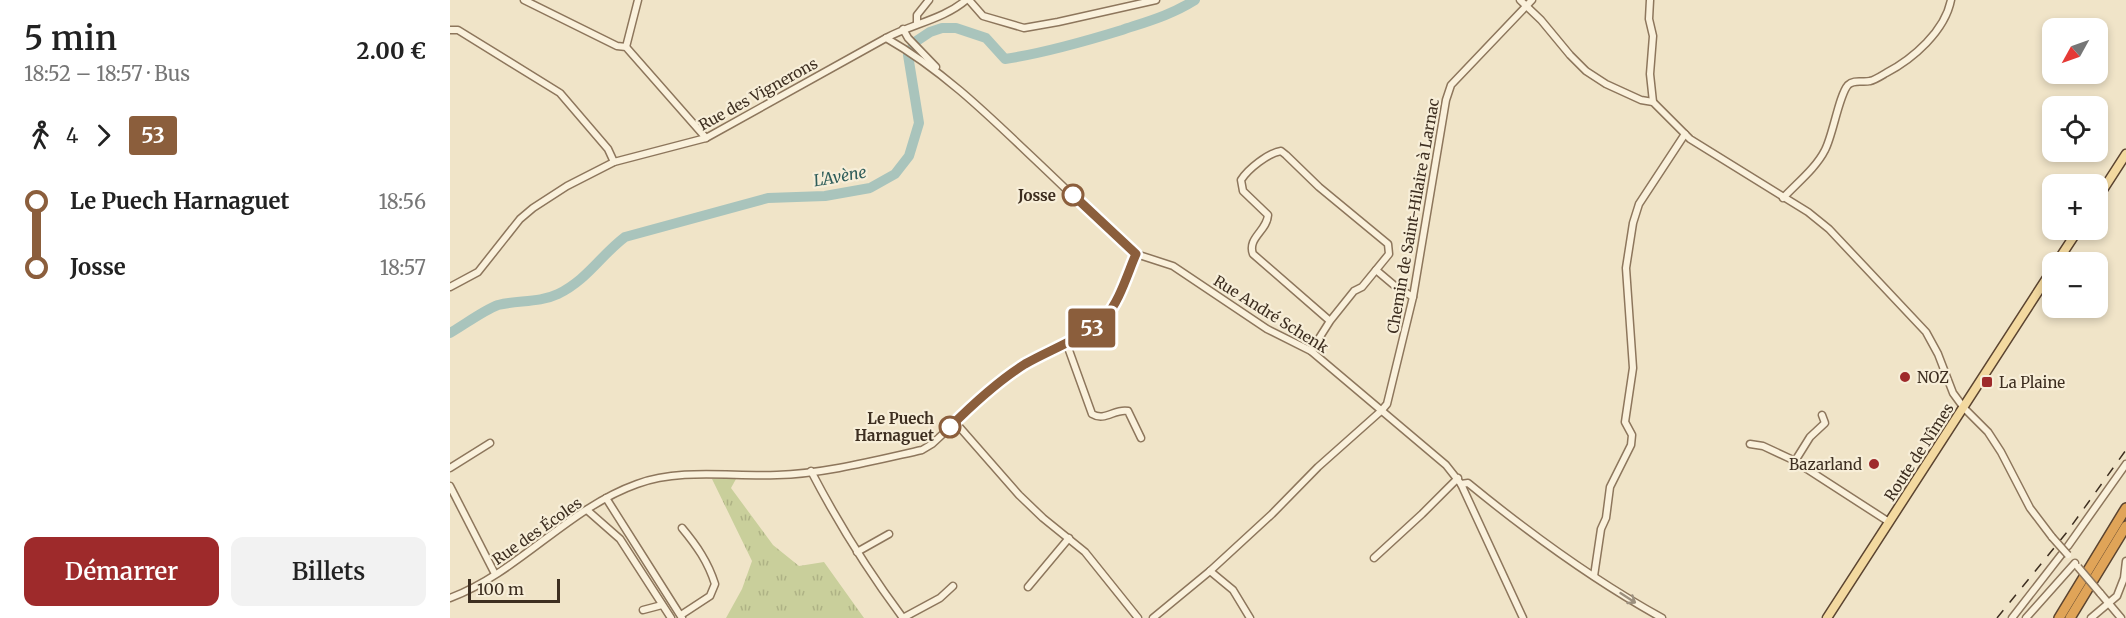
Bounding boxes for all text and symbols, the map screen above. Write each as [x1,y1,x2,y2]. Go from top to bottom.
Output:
text: 5 min [24,18,117,59]
north arrow [2042,18,2108,84]
map controls [2042,18,2108,318]
text: 2.00 € [357,37,426,65]
street label: Rue des Vignerons [695,53,821,135]
text: 18:52 – 18:57 · Bus [24,61,190,86]
button: locate [2042,96,2108,162]
street label: Chemin de Saint-Hilaire à Larnac [1383,97,1443,335]
icon: walk [24,119,57,152]
icon: forward [87,119,120,152]
text: 53 [141,122,165,149]
text: 4 [66,123,78,148]
water label: L'Avène [812,162,868,190]
button: + [2042,174,2108,240]
marker: Josse [1062,184,1084,206]
place label: Josse [1017,186,1056,205]
text: Le Puech Harnaguet [70,187,289,215]
text: 18:56 [378,189,426,214]
button: − [2042,252,2108,318]
text: Josse [70,253,126,281]
text: 18:57 [380,255,426,280]
street label: Rue André Schenk [1210,271,1332,357]
line badge: 53 [1065,308,1119,348]
text: 53 [1080,315,1104,342]
place label: NOZ [1917,368,1949,387]
marker: NOZ [1898,370,1912,384]
place label: La Plaine [1999,373,2065,392]
marker: La Plaine [1980,375,1994,389]
street label: Route de Nîmes [1880,399,1958,505]
place label: Le Puech Harnaguet [855,409,934,445]
marker: Le Puech Harnaguet [939,416,961,438]
place label: Bazarland [1789,455,1862,474]
marker: Bazarland [1867,457,1881,471]
street label: Rue des Écoles [488,492,585,569]
button: Démarrer [24,537,219,606]
button: Billets [231,537,426,606]
scale bar [468,576,560,604]
text: 100 m [477,579,524,599]
one-way arrow [1619,592,1635,604]

